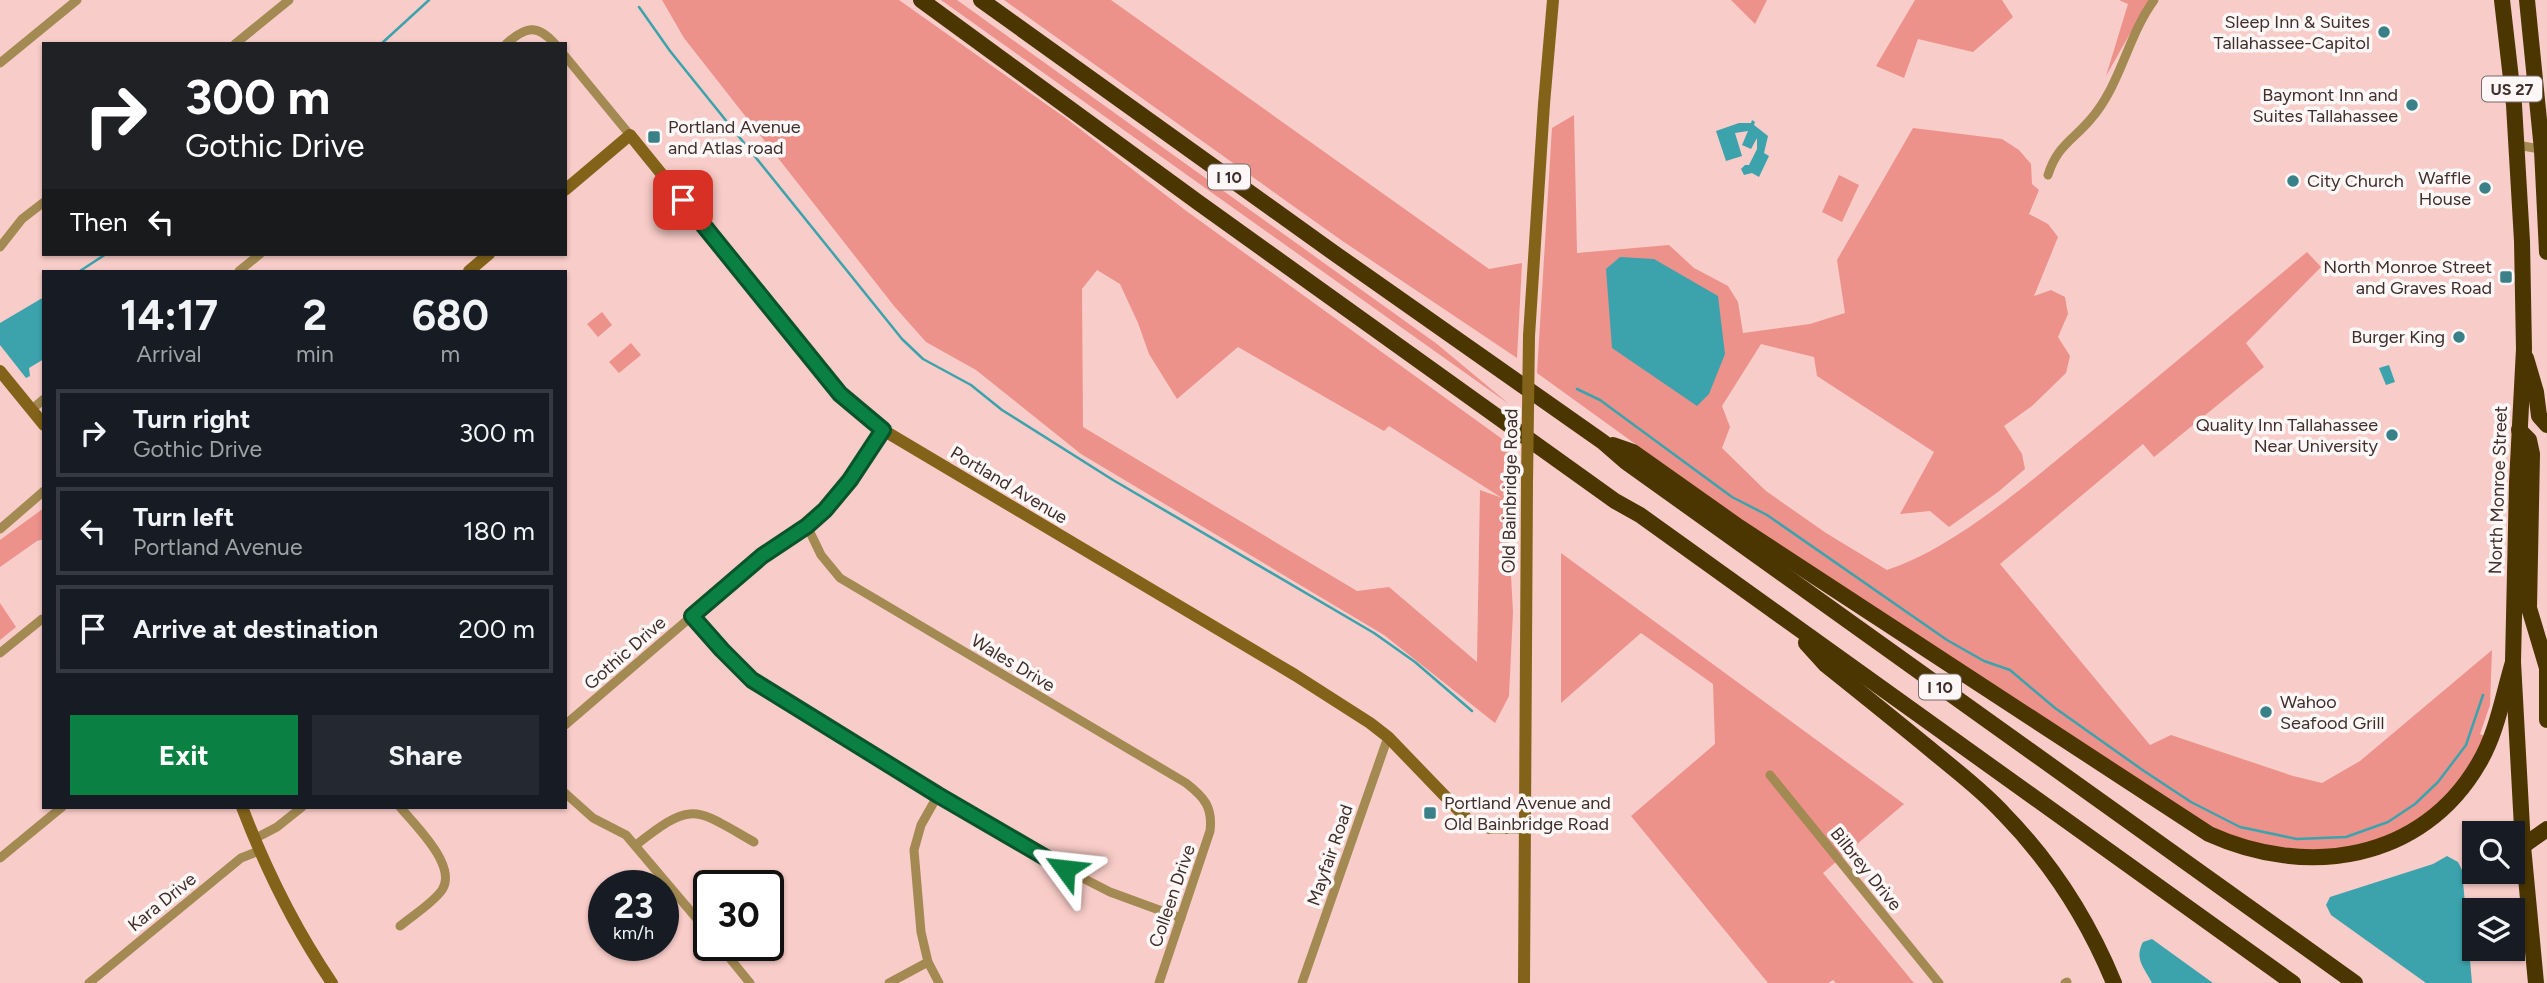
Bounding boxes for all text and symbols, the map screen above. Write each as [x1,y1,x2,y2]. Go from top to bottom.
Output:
place label: Sleep Inn & Suites Tallahassee-Capitol [2214,11,2370,54]
marker: Sleep Inn & Suites Tallahassee-Capitol [2376,24,2392,40]
text: 300 m [185,67,330,126]
icon: right [70,70,161,161]
road number: US 27 [2482,76,2542,102]
place label: Baymont Inn and Suites Tallahassee [2253,84,2398,127]
marker: Baymont Inn and Suites Tallahassee [2404,97,2420,113]
place label: Portland Avenue and Atlas road [668,116,801,159]
text: Gothic Drive [185,127,364,165]
marker: Portland Avenue and Atlas road [646,129,662,145]
road number: I 10 [1208,164,1250,190]
place label: Waffle House [2418,167,2471,210]
pin [653,170,713,230]
place label: City Church [2307,170,2404,192]
marker: City Church [2285,173,2301,189]
marker: Waffle House [2477,180,2493,196]
icon: arrive [664,181,702,219]
icon: left [142,203,180,241]
text: Then [70,206,128,238]
place label: North Monroe Street and Graves Road [2323,256,2492,299]
marker: North Monroe Street and Graves Road [2498,269,2514,285]
text: 14:17 [120,290,218,341]
text: 2 [303,290,327,341]
text: 680 [412,290,489,341]
place label: Burger King [2351,326,2445,348]
marker: Burger King [2451,329,2467,345]
text: Arrival [137,340,201,368]
text: min [296,340,334,368]
text: m [441,340,460,368]
text: Turn right [133,403,250,435]
street label: North Monroe Street [2484,405,2512,575]
street label: Old Bainbridge Road [1498,408,1522,574]
icon: right [74,414,112,452]
place label: Quality Inn Tallahassee Near University [2196,414,2379,457]
text: 300 m [459,417,535,449]
marker: Quality Inn Tallahassee Near University [2384,427,2400,443]
text: Gothic Drive [133,435,262,463]
street label: Portland Avenue [946,441,1072,529]
text: Turn left [133,501,234,533]
icon: left [74,512,112,550]
text: 180 m [463,515,535,547]
text: Portland Avenue [133,533,302,561]
icon: arrive [74,610,112,648]
street label: Gothic Drive [580,611,670,694]
text: Arrive at destination [133,613,378,645]
text: 200 m [459,613,535,645]
street label: Wales Drive [967,629,1059,697]
road number: I 10 [1919,674,1961,700]
place label: Wahoo Seafood Grill [2280,691,2384,734]
marker: Wahoo Seafood Grill [2258,704,2274,720]
button: Exit [70,715,298,795]
button: Share [312,715,539,795]
place label: Portland Avenue and Old Bainbridge Road [1444,792,1611,835]
street label: Mayfair Road [1302,801,1358,909]
marker: Portland Avenue and Old Bainbridge Road [1422,805,1438,821]
map controls [2462,821,2525,961]
button: search [2462,821,2525,884]
street label: Bilbrey Drive [1826,823,1906,915]
position arrow [1028,832,1102,906]
street label: Colleen Drive [1144,842,1200,950]
street label: Kara Drive [123,868,201,936]
speed limit sign: 30 [693,870,784,961]
text: 23 [614,885,653,927]
button: layers [2462,898,2525,961]
text: km/h [613,922,654,944]

